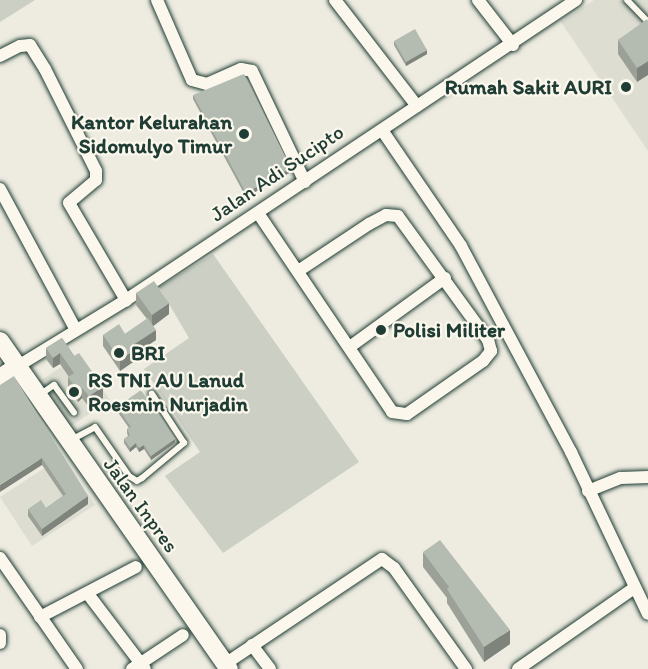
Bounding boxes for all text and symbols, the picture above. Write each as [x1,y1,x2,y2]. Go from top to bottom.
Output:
place label: Rumah Sakit AURI [445,74,612,100]
marker: Rumah Sakit AURI [617,78,635,96]
place label: Kantor Kelurahan Sidomulyo Timur [71,109,232,159]
street label: Jalan Adi Sucipto [205,119,349,227]
marker: Kantor Kelurahan Sidomulyo Timur [237,127,251,141]
place label: Polisi Militer [393,317,505,343]
marker: Polisi Militer [374,323,388,337]
place label: BRI [131,340,165,366]
marker: BRI [112,346,126,360]
place label: RS TNI AU Lanud Roesmin Nurjadin [88,367,248,417]
marker: RS TNI AU Lanud Roesmin Nurjadin [65,383,83,401]
street label: Jalan Inpres [98,453,184,557]

